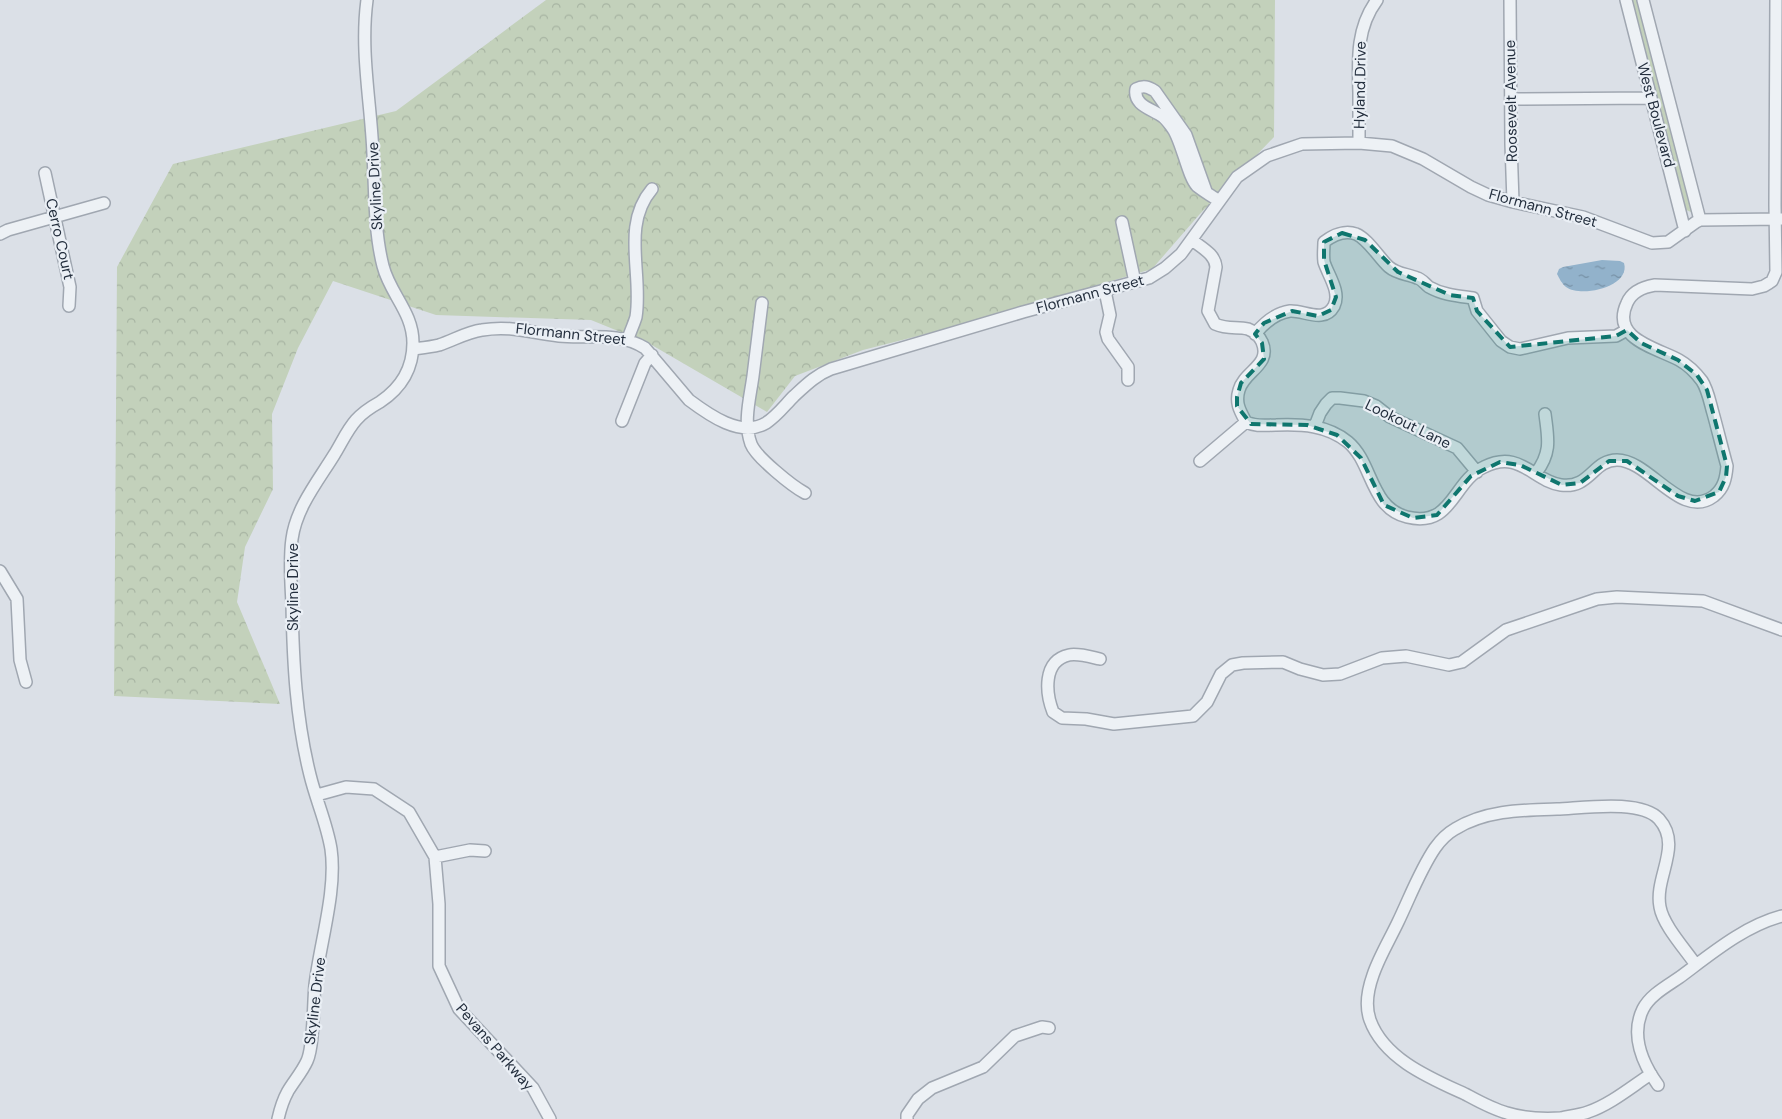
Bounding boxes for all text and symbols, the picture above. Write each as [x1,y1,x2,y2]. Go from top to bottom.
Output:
street label: Roosevelt Avenue [1500,40,1522,162]
street label: Hyland Drive [1349,41,1371,129]
street label: West Boulevard [1632,60,1680,170]
street label: Skyline Drive [363,141,387,231]
street label: Flormann Street [1487,184,1599,232]
street label: Cerro Court [41,196,79,282]
street label: Flormann Street [1034,270,1146,318]
street label: Flormann Street [515,318,627,350]
street label: Lookout Lane [1362,395,1454,453]
street label: Skyline Drive [283,543,303,631]
street label: Skyline Drive [300,956,330,1046]
street label: Pevans Parkway [452,999,539,1095]

